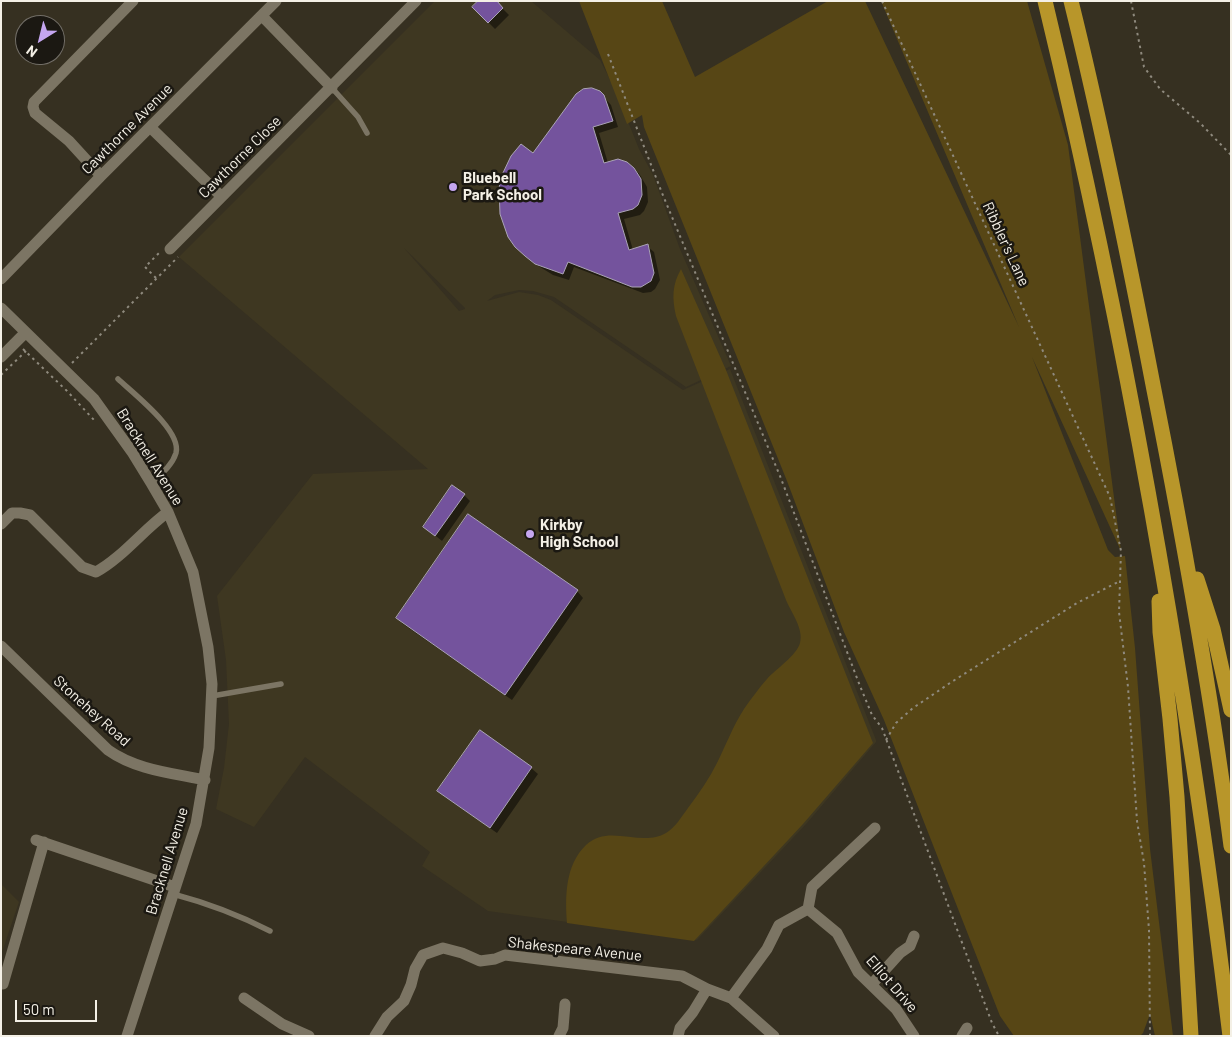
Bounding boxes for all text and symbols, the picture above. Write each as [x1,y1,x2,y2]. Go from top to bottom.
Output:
north arrow [15,15,65,65]
text: N [23,42,40,61]
street label: Cawthorne Avenue [78,80,176,178]
street label: Cawthorne Close [195,112,285,202]
place label: Bluebell Park School [463,169,542,204]
marker: Bluebell Park School [447,181,459,193]
street label: Ribbler's Lane [979,199,1033,289]
street label: Bracknell Avenue [113,405,187,509]
place label: Kirkby High School [540,516,618,551]
marker: Kirkby High School [524,528,536,540]
street label: Stonehey Road [50,672,134,750]
street label: Bracknell Avenue [142,805,192,917]
street label: Shakespeare Avenue [507,933,643,965]
street label: Elliot Drive [862,952,922,1016]
scale bar [18,990,100,1022]
text: 50 m [23,1000,55,1018]

